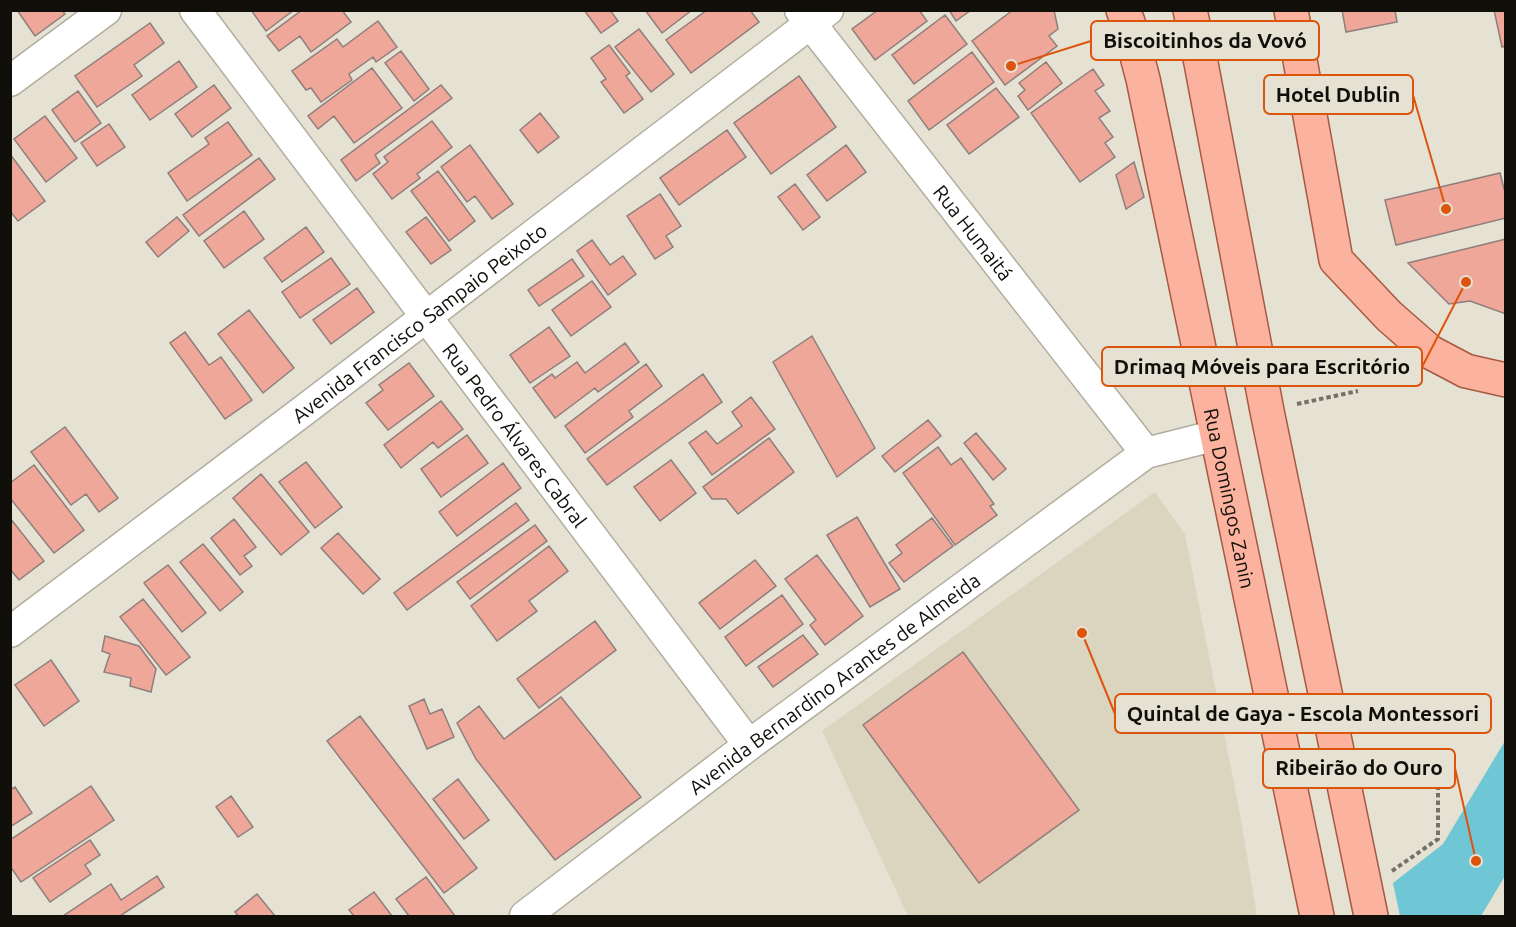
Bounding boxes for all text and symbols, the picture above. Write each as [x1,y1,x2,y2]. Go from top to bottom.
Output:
callout: Biscoitinhos da Vovó [1091,21,1319,60]
text: Biscoitinhos da Vovó [1103,28,1307,52]
callout: Hotel Dublin [1264,75,1413,114]
text: Hotel Dublin [1276,82,1400,106]
street label: Rua Humaitá [929,180,1018,285]
street label: Avenida Francisco Sampaio Peixoto [287,218,551,427]
street label: Rua Pedro Álvares Cabral [438,338,592,531]
callout: Drimaq Móveis para Escritório [1102,347,1422,386]
text: Drimaq Móveis para Escritório [1114,354,1410,378]
street label: Rua Domingos Zanin [1200,406,1260,591]
street label: Avenida Bernardino Arantes de Almeida [684,568,984,798]
callout: Quintal de Gaya - Escola Montessori [1115,694,1491,733]
text: Quintal de Gaya - Escola Montessori [1127,701,1479,725]
callout: Ribeirão do Ouro [1263,749,1455,788]
text: Ribeirão do Ouro [1275,755,1443,779]

